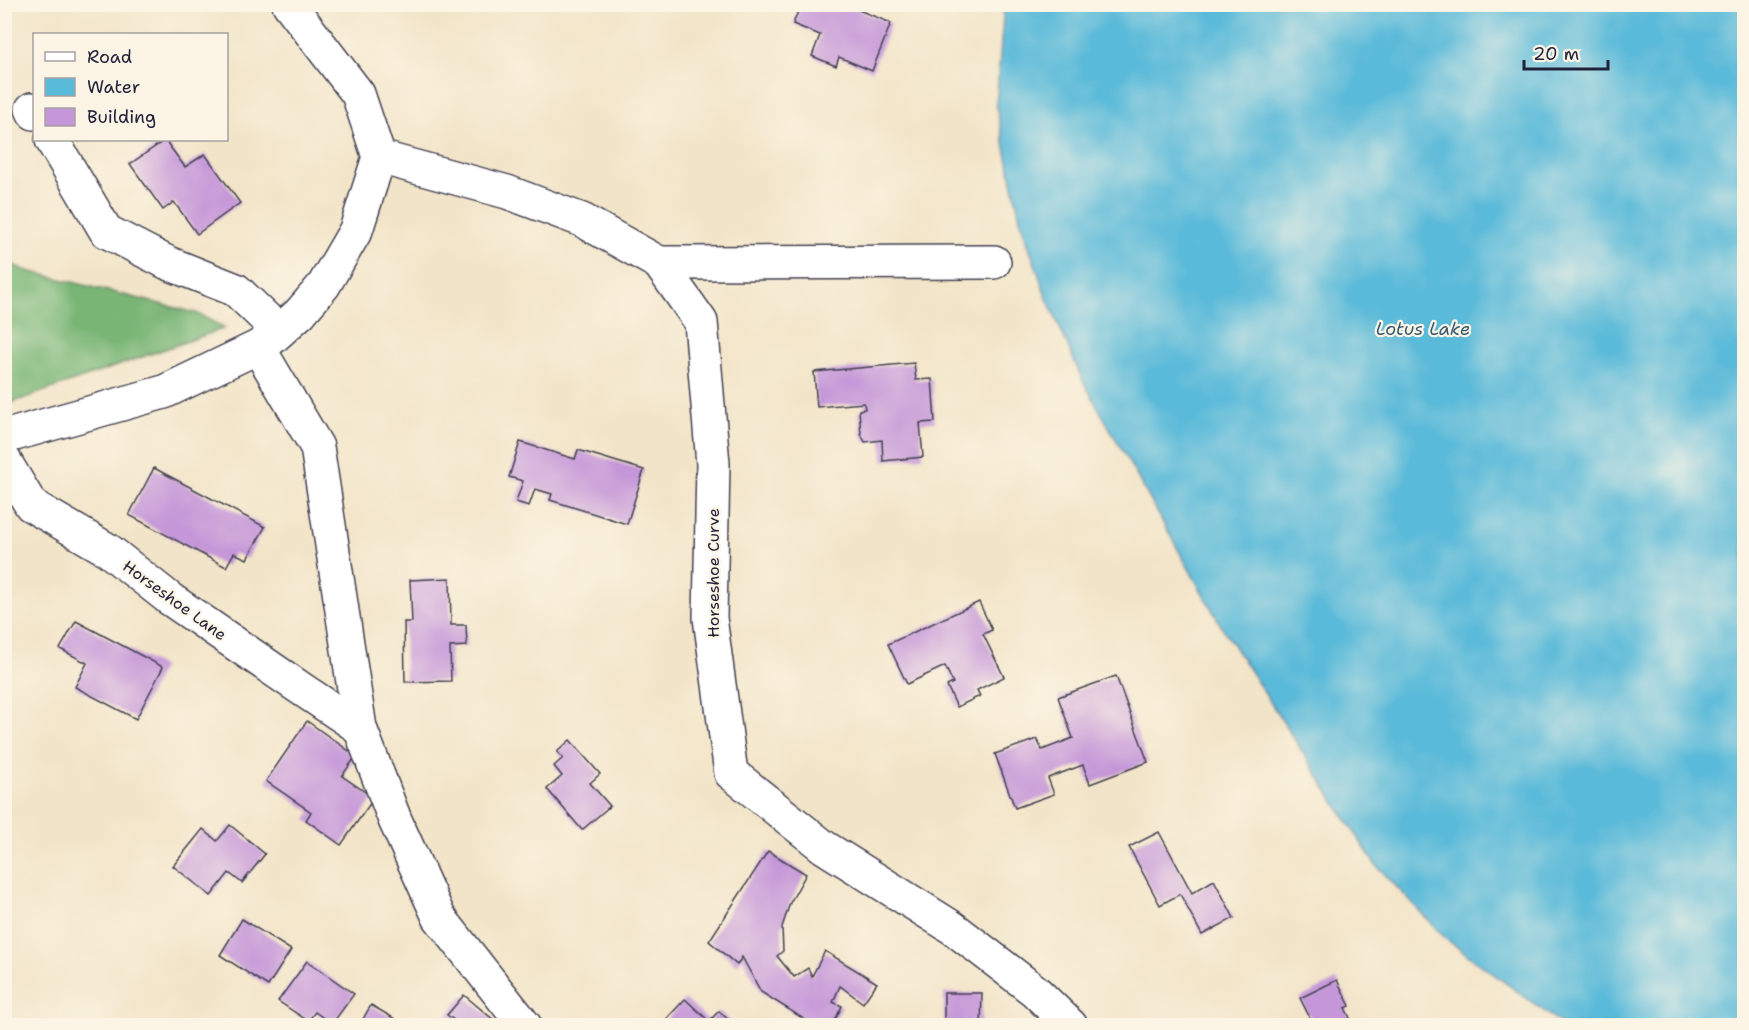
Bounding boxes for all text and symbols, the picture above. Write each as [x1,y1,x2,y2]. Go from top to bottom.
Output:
legend [33,33,228,141]
scale bar [1524,33,1608,71]
text: 20 m [1533,42,1579,66]
text: Road [87,45,132,69]
text: Water [87,75,140,99]
text: Building [87,105,156,129]
water label: Lotus Lake [1376,317,1470,341]
street label: Horseshoe Curve [703,508,724,638]
street label: Horseshoe Lane [119,556,231,645]

